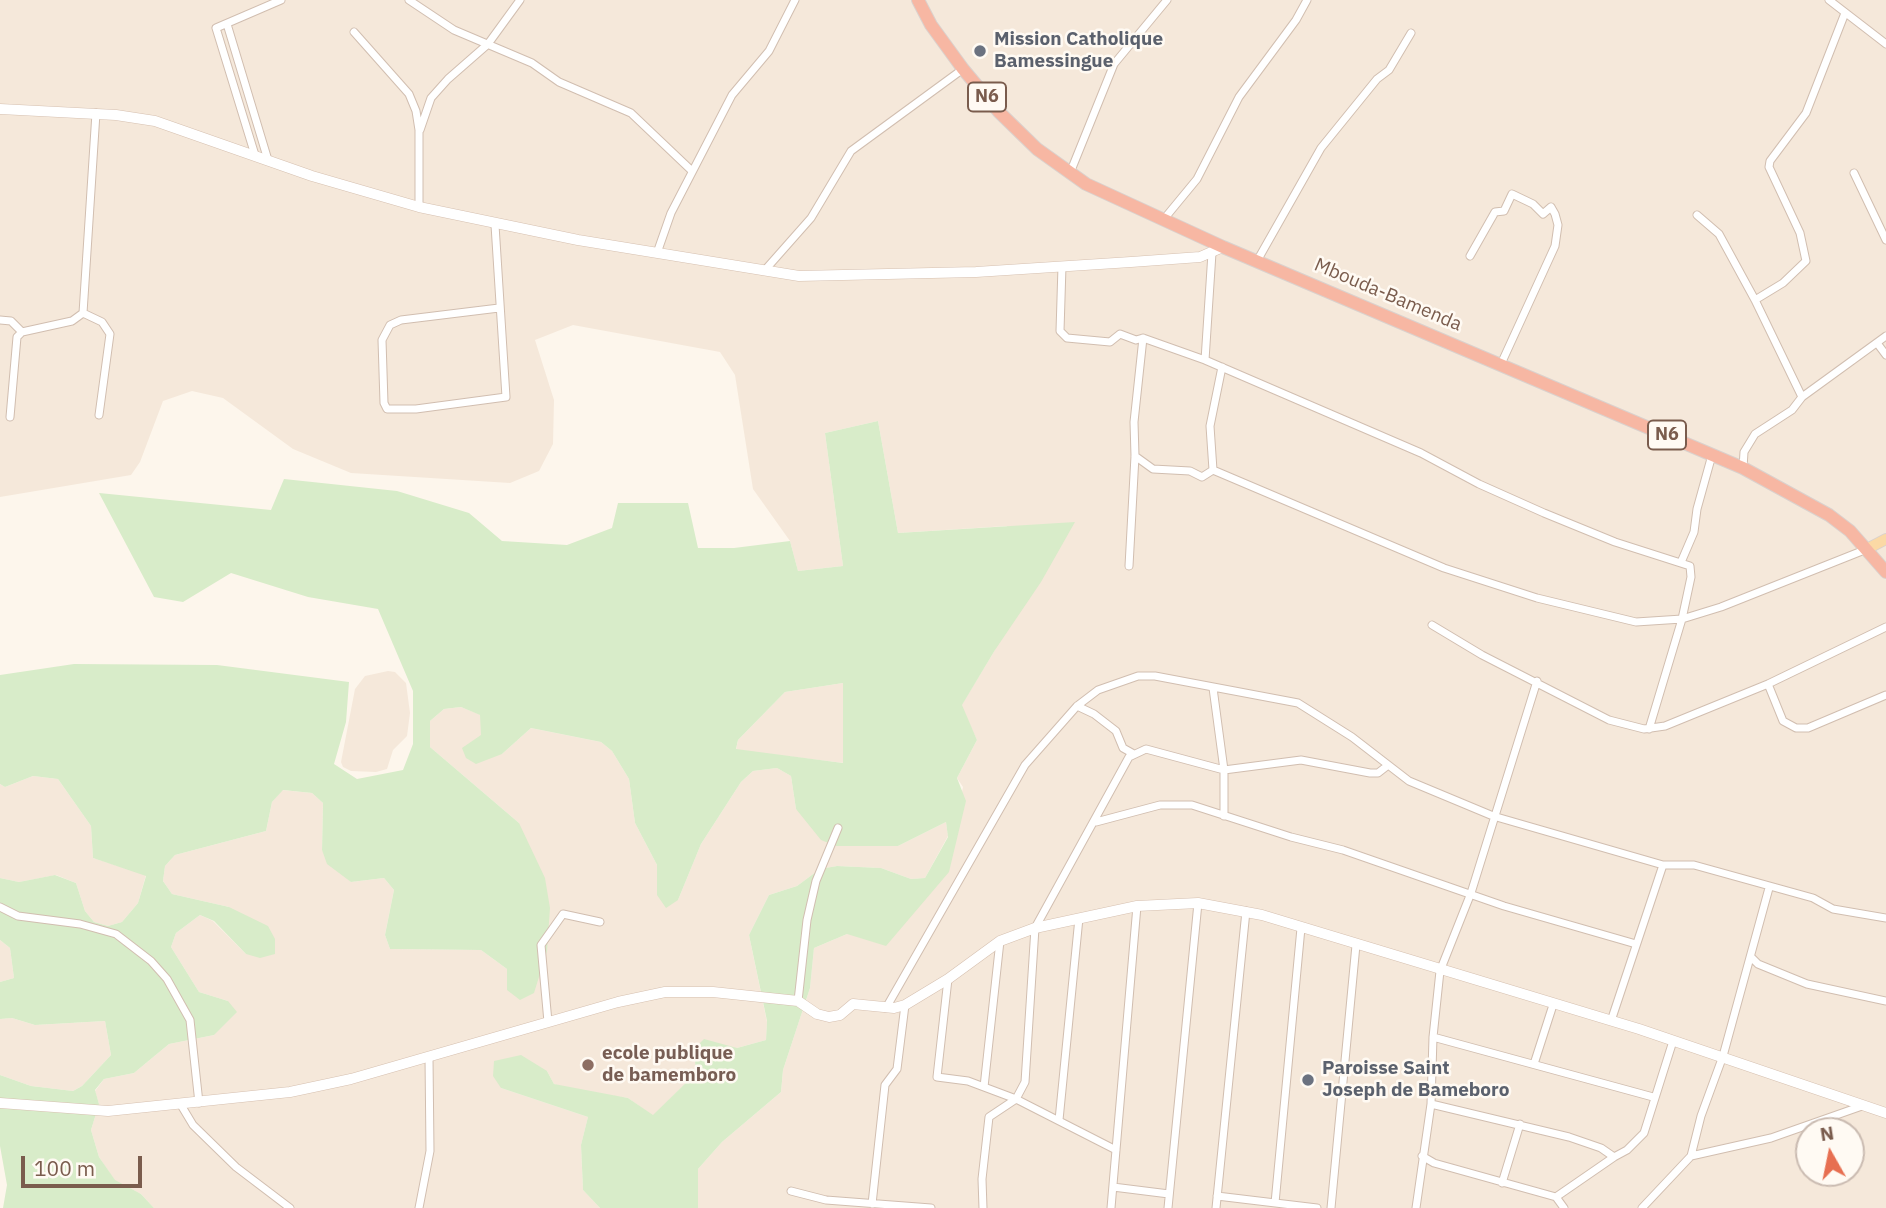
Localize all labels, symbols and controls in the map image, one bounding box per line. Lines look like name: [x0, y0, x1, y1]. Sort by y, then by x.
place label: Mission Catholique Bamessingue: [994, 29, 1163, 73]
marker: Mission Catholique Bamessingue: [972, 43, 988, 59]
road number: N6: [968, 82, 1006, 112]
street label: Mbouda-Bamenda: [1311, 254, 1465, 336]
road number: N6: [1648, 421, 1686, 450]
place label: ecole publique de bamemboro: [602, 1043, 736, 1087]
marker: ecole publique de bamemboro: [580, 1057, 596, 1073]
place label: Paroisse Saint Joseph de Bameboro: [1322, 1058, 1509, 1102]
marker: Paroisse Saint Joseph de Bameboro: [1300, 1072, 1316, 1088]
north arrow: [1795, 1117, 1865, 1187]
text: N: [1818, 1120, 1836, 1146]
scale bar: [24, 1142, 145, 1186]
text: 100 m: [34, 1154, 95, 1182]

